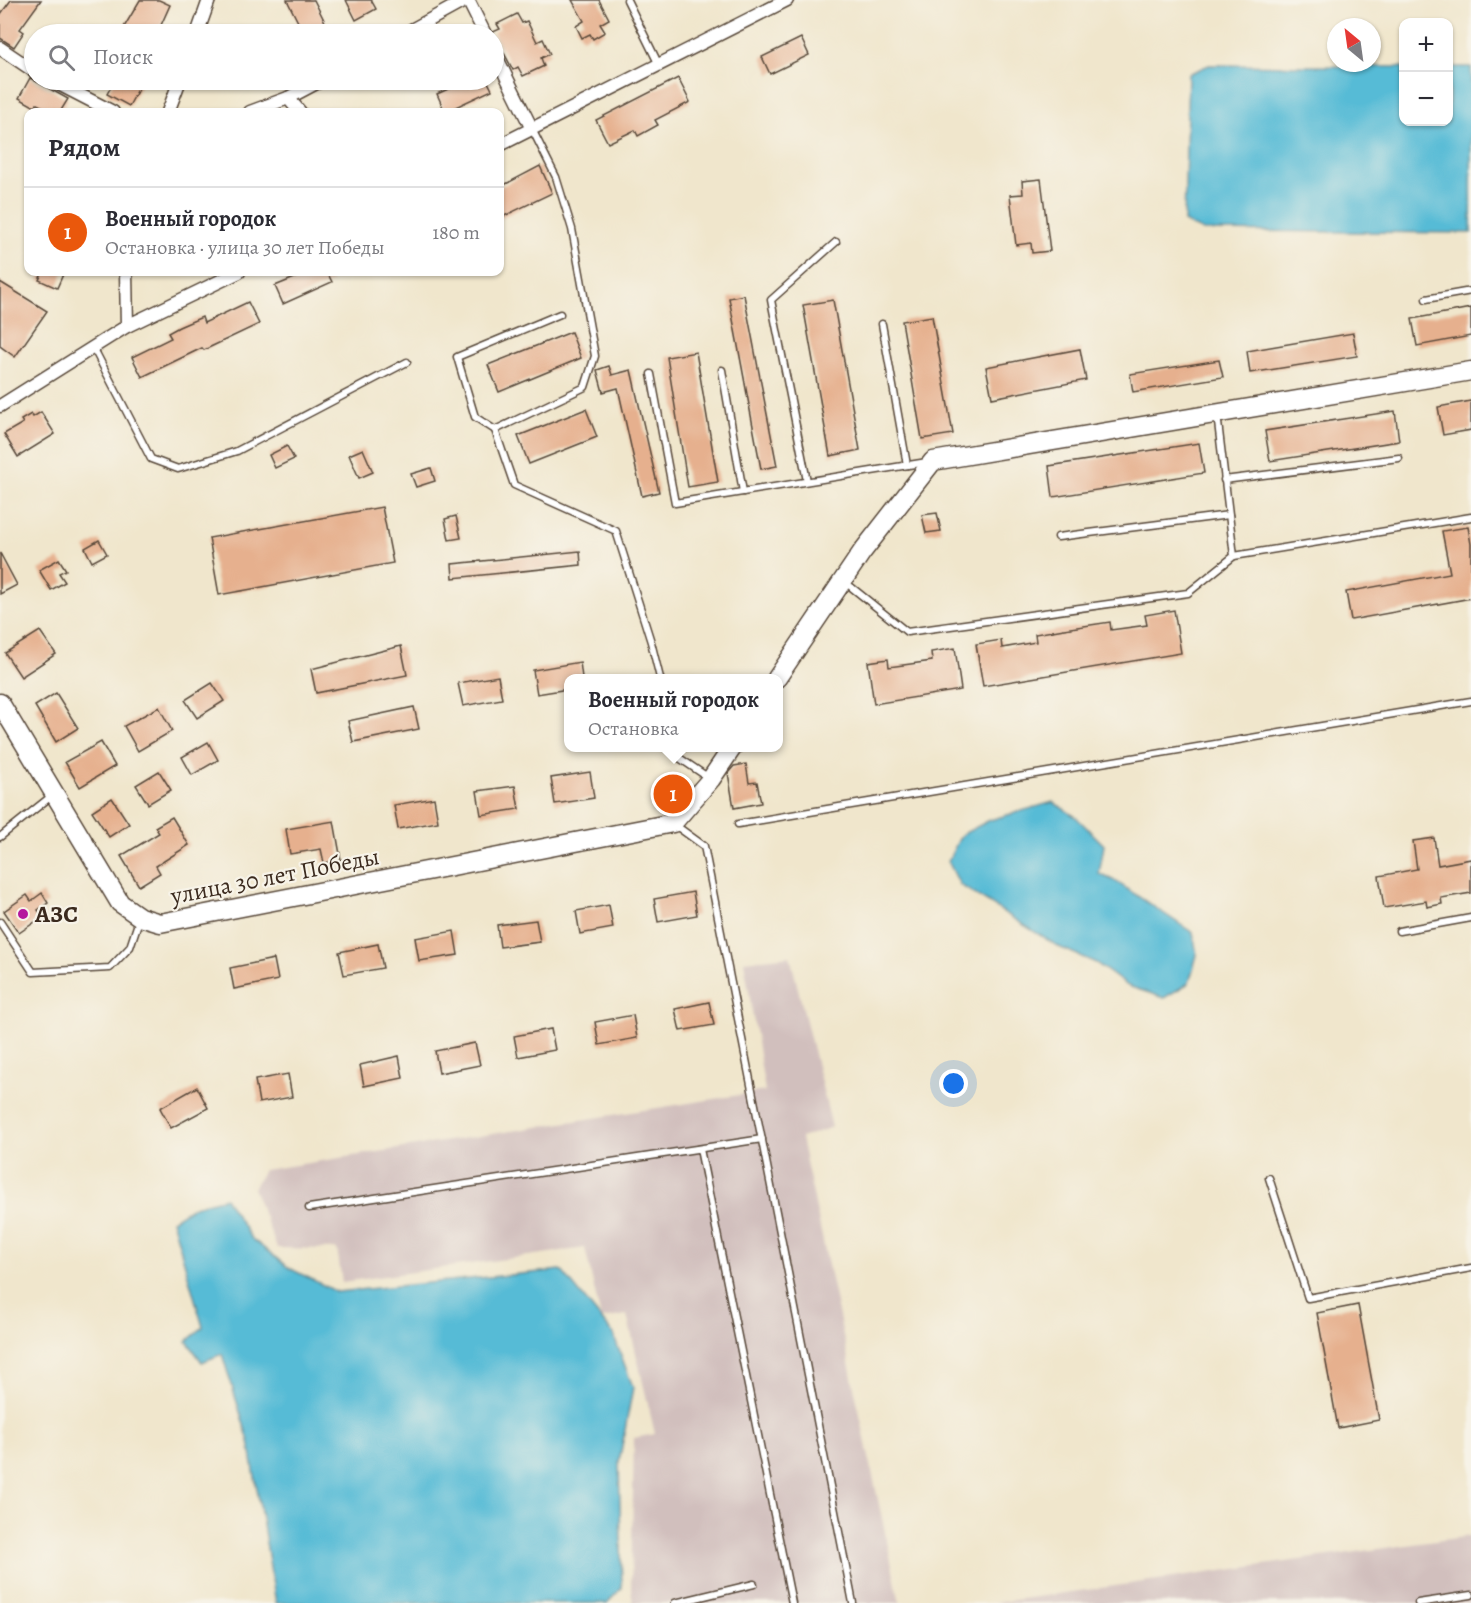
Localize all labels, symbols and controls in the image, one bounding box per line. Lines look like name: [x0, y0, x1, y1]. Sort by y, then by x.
north arrow: [1327, 18, 1381, 72]
map controls: [1399, 18, 1453, 126]
button: +: [1399, 18, 1453, 72]
search box: [24, 24, 504, 90]
icon: search: [45, 41, 78, 74]
text: Поиск: [93, 42, 153, 72]
button: −: [1399, 72, 1453, 126]
text: Рядом: [48, 130, 120, 165]
text: Военный городок: [105, 204, 276, 234]
text: 1: [64, 219, 71, 246]
text: 180 m: [432, 219, 480, 246]
text: Остановка · улица 30 лет Победы: [105, 234, 385, 261]
popup: [564, 674, 783, 752]
text: Военный городок: [588, 685, 759, 715]
text: Остановка: [588, 715, 679, 742]
pin: 1: [654, 772, 692, 816]
street label: улица 30 лет Победы: [167, 840, 382, 912]
place label: АЗС: [34, 898, 78, 930]
marker: АЗС: [16, 907, 30, 921]
your location: [939, 1069, 968, 1098]

